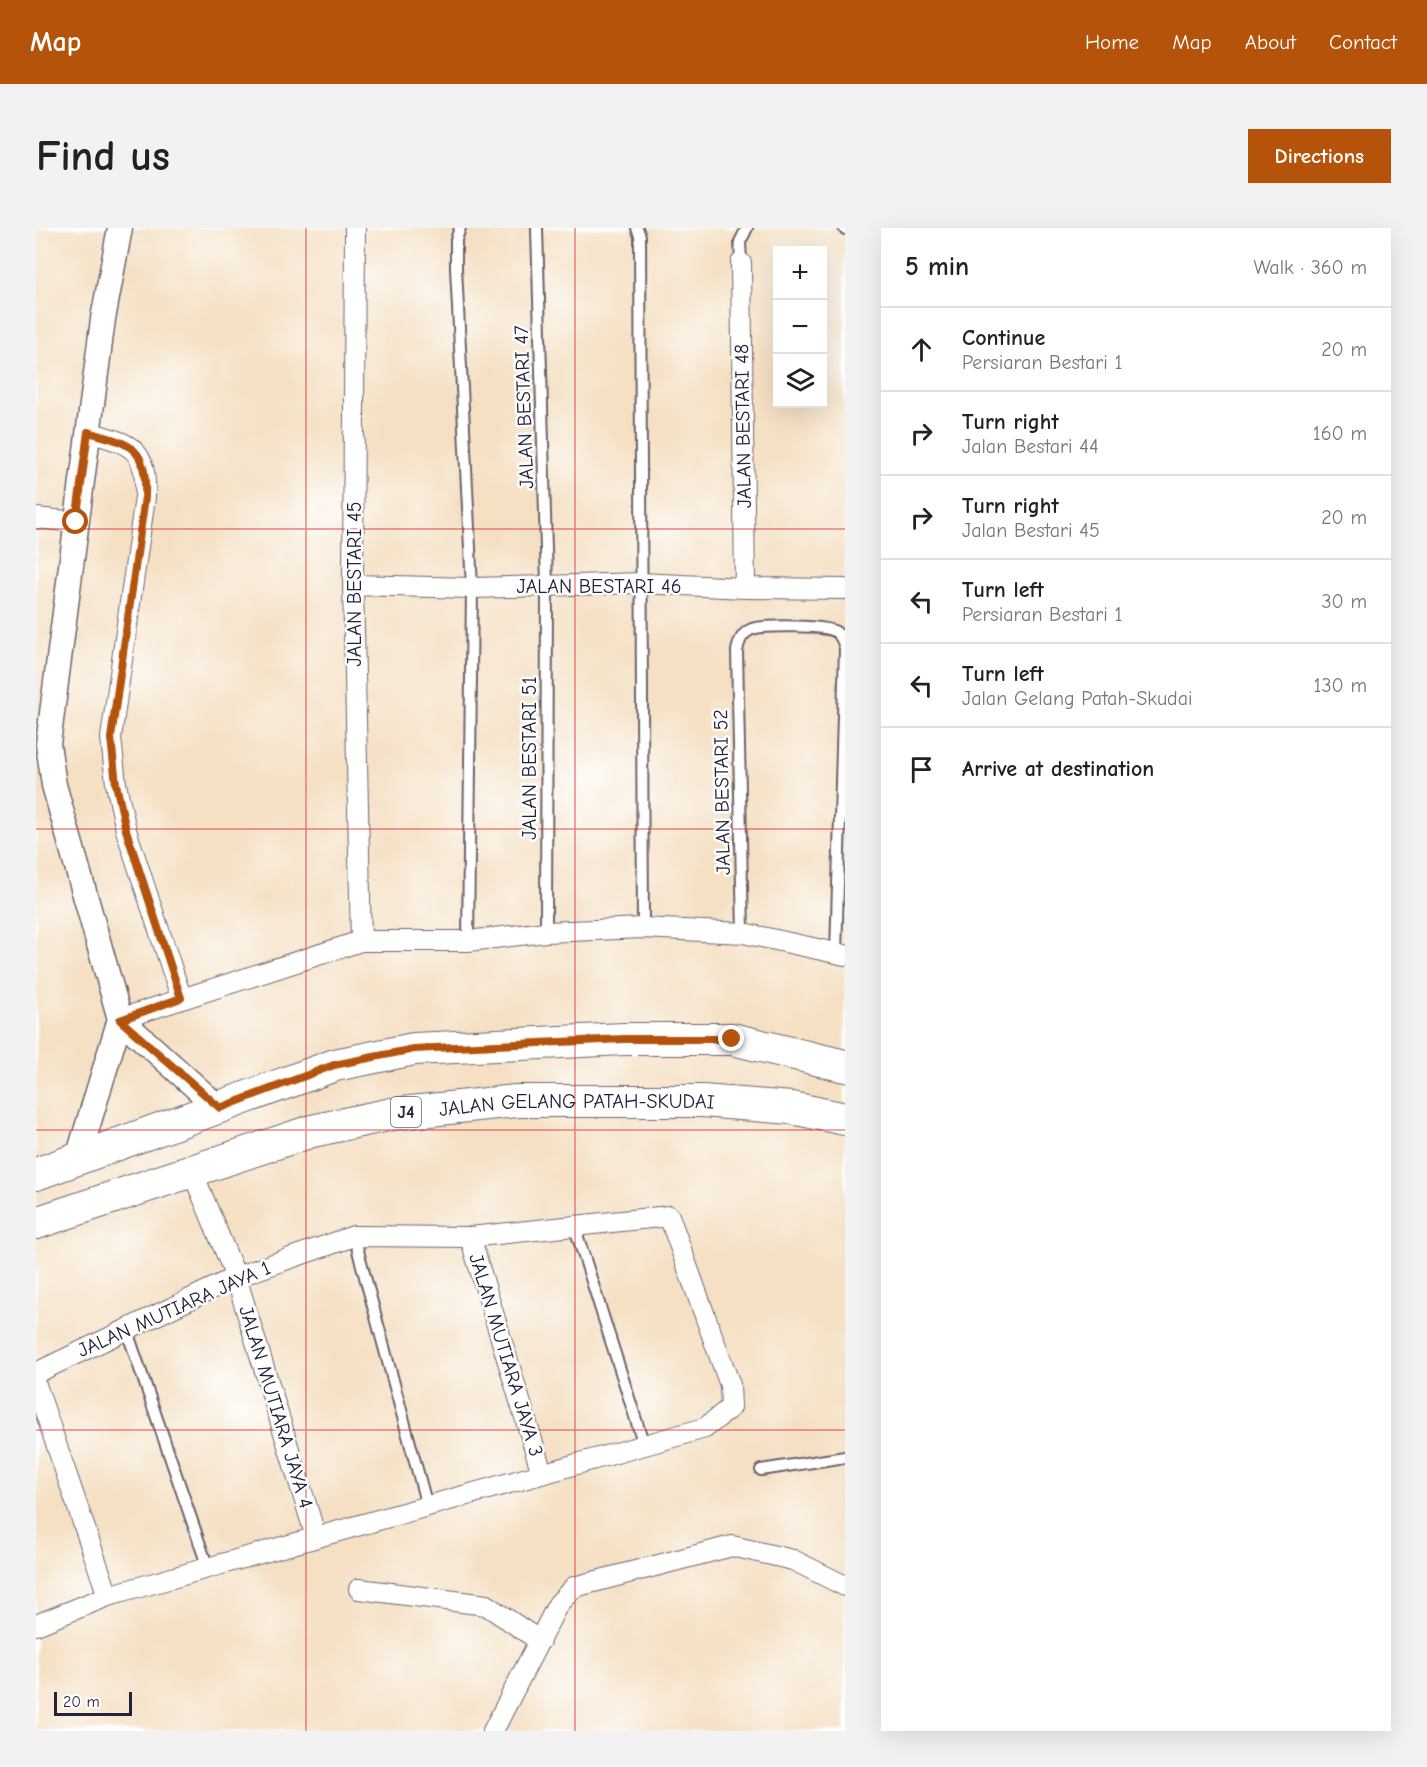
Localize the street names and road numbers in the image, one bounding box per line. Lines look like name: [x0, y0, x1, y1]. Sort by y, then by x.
street label: JALAN BESTARI 47: [510, 324, 538, 489]
street label: JALAN BESTARI 48: [730, 344, 756, 508]
street label: JALAN BESTARI 45: [343, 502, 366, 667]
street label: JALAN BESTARI 46: [517, 575, 682, 598]
street label: JALAN BESTARI 51: [518, 676, 541, 840]
street label: JALAN BESTARI 52: [709, 709, 735, 875]
street label: JALAN GELANG PATAH-SKUDAI: [438, 1090, 716, 1121]
road number: J4: [391, 1097, 421, 1127]
street label: JALAN MUTIARA JAYA 3: [464, 1251, 548, 1459]
street label: JALAN MUTIARA JAYA 1: [74, 1256, 274, 1362]
street label: JALAN MUTIARA JAYA 4: [234, 1303, 318, 1511]

